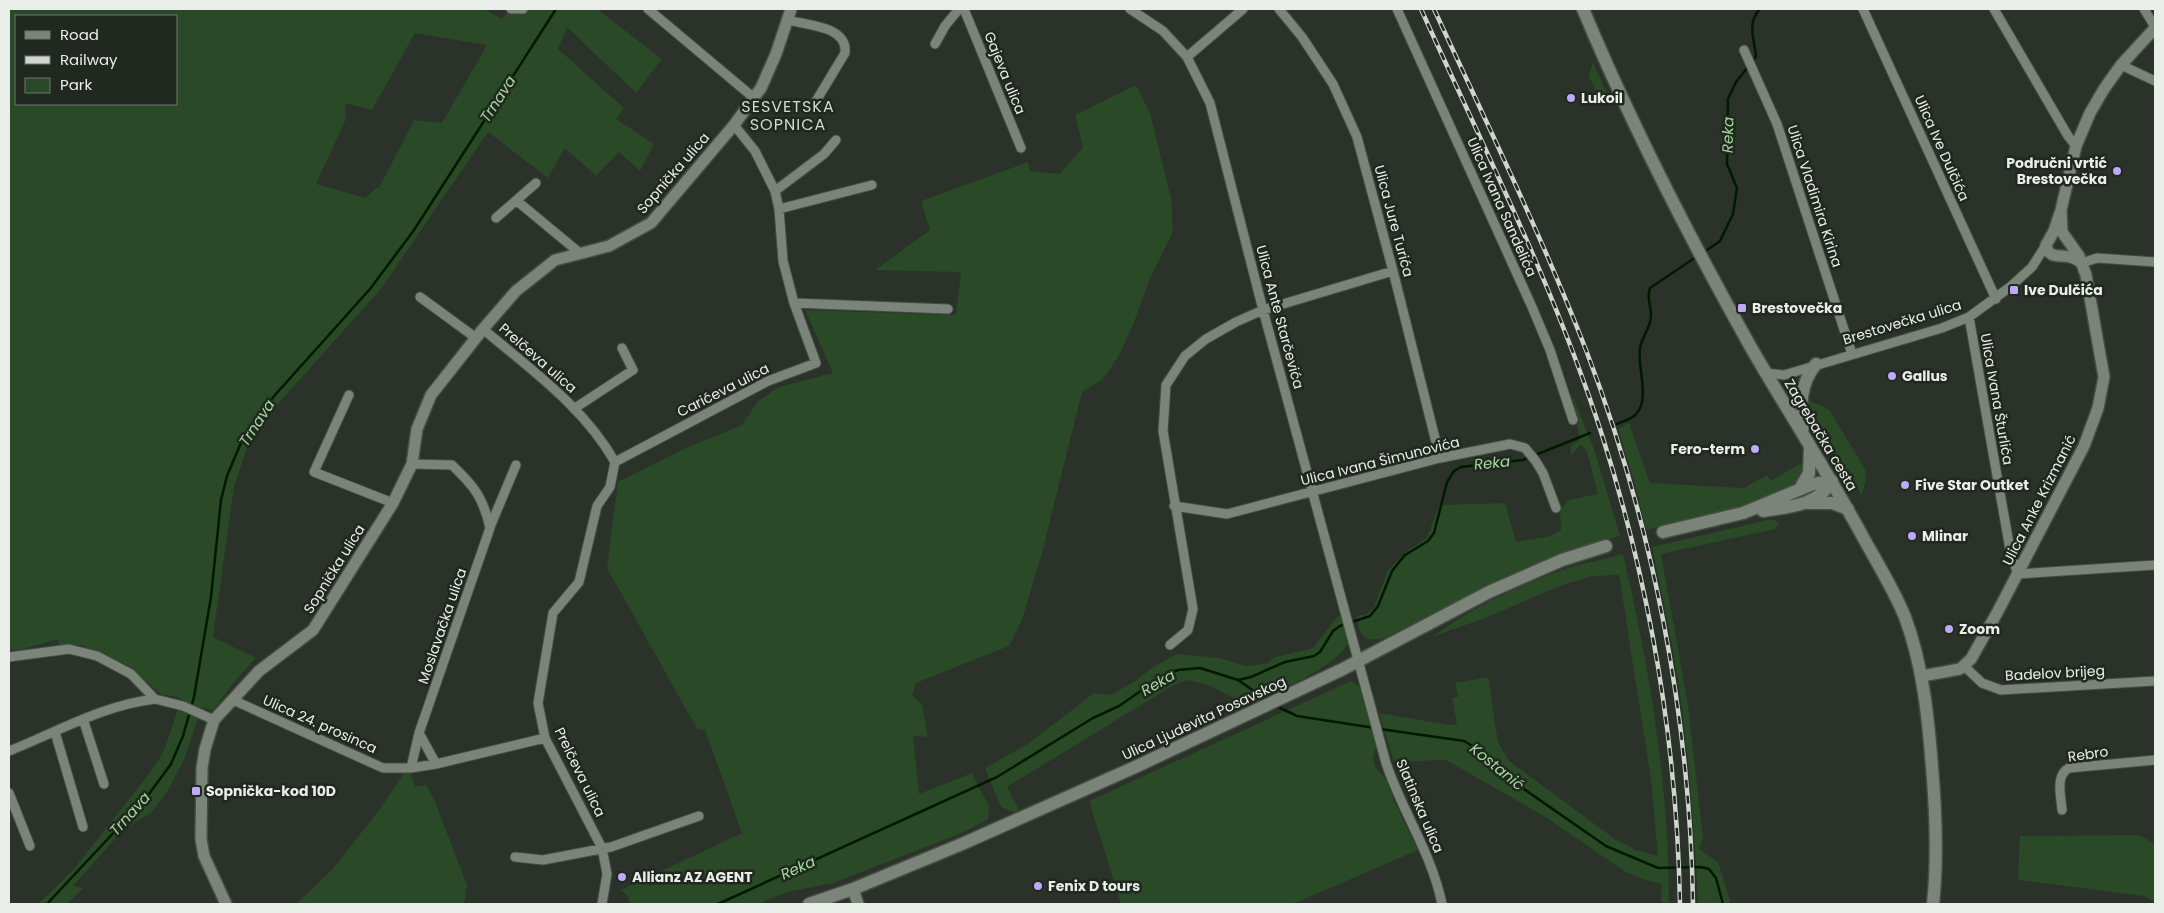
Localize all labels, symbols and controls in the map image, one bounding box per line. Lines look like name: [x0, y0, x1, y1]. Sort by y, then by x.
legend: [15, 15, 178, 105]
text: Road: [60, 24, 99, 45]
street label: Gajeva ulica: [979, 29, 1031, 117]
text: Railway: [60, 49, 118, 70]
water label: Trnava: [475, 71, 521, 126]
text: Park: [60, 74, 92, 95]
place label: Lukoil: [1581, 88, 1623, 108]
marker: Lukoil: [1565, 92, 1577, 104]
street label: Ulica Ive Dulčića: [1910, 92, 1974, 204]
district label: SESVETSKA SOPNICA: [741, 95, 835, 136]
water label: Reka: [1717, 117, 1738, 153]
street label: Ulica Vladimira Kirina: [1783, 122, 1847, 270]
street label: Sopnička ulica: [632, 128, 714, 218]
street label: Ulica Ivana Sandelića: [1462, 134, 1542, 280]
place label: Područni vrtić Brestovečka: [2006, 153, 2108, 189]
street label: Ulica Jure Turića: [1369, 163, 1419, 279]
marker: Područni vrtić Brestovečka: [2111, 165, 2123, 177]
street label: Ulica Ante Starčevića: [1251, 243, 1309, 391]
place label: Ive Dulčića: [2024, 280, 2103, 300]
marker: Ive Dulčića: [2008, 284, 2020, 296]
street label: Brestovečka ulica: [1840, 294, 1964, 350]
place label: Brestovečka: [1752, 298, 1842, 318]
marker: Brestovečka: [1736, 302, 1748, 314]
street label: Prelčeva ulica: [495, 318, 581, 398]
street label: Ulica Ivana Šturlića: [1976, 332, 2018, 466]
street label: Carićeva ulica: [673, 358, 773, 422]
place label: Gallus: [1902, 366, 1948, 386]
marker: Gallus: [1886, 370, 1898, 382]
street label: Zagrebačka cesta: [1780, 375, 1862, 495]
water label: Trnava: [234, 395, 280, 450]
street label: Ulica Anke Krizmanić: [1997, 431, 2081, 569]
street label: Ulica Ivana Šimunovića: [1298, 432, 1462, 490]
place label: Fero-term: [1671, 439, 1745, 459]
marker: Fero-term: [1749, 443, 1761, 455]
water label: Reka: [1473, 450, 1511, 475]
place label: Five Star Outket: [1915, 475, 2029, 495]
marker: Five Star Outket: [1899, 479, 1911, 491]
street label: Sopnička ulica: [299, 521, 369, 617]
place label: Mlinar: [1922, 526, 1968, 546]
marker: Mlinar: [1906, 530, 1918, 542]
street label: Moslavačka ulica: [413, 565, 471, 687]
place label: Zoom: [1959, 619, 2000, 639]
marker: Zoom: [1943, 623, 1955, 635]
street label: Badelov brijeg: [2005, 660, 2105, 686]
water label: Reka: [1137, 664, 1179, 701]
street label: Ulica Ljudevita Posavskog: [1119, 671, 1289, 765]
street label: Ulica 24. prosinca: [260, 690, 380, 758]
street label: Prelčeva ulica: [550, 724, 610, 820]
water label: Kostanić: [1466, 738, 1529, 795]
street label: Rebro: [2066, 741, 2110, 767]
street label: Slatinska ulica: [1391, 756, 1449, 856]
place label: Sopnička-kod 10D: [206, 781, 336, 801]
marker: Sopnička-kod 10D: [190, 785, 202, 797]
water label: Trnava: [104, 787, 155, 840]
water label: Reka: [777, 851, 819, 885]
place label: Allianz AZ AGENT: [632, 867, 753, 887]
marker: Allianz AZ AGENT: [616, 871, 628, 883]
place label: Fenix D tours: [1048, 876, 1140, 896]
marker: Fenix D tours: [1032, 880, 1044, 892]

